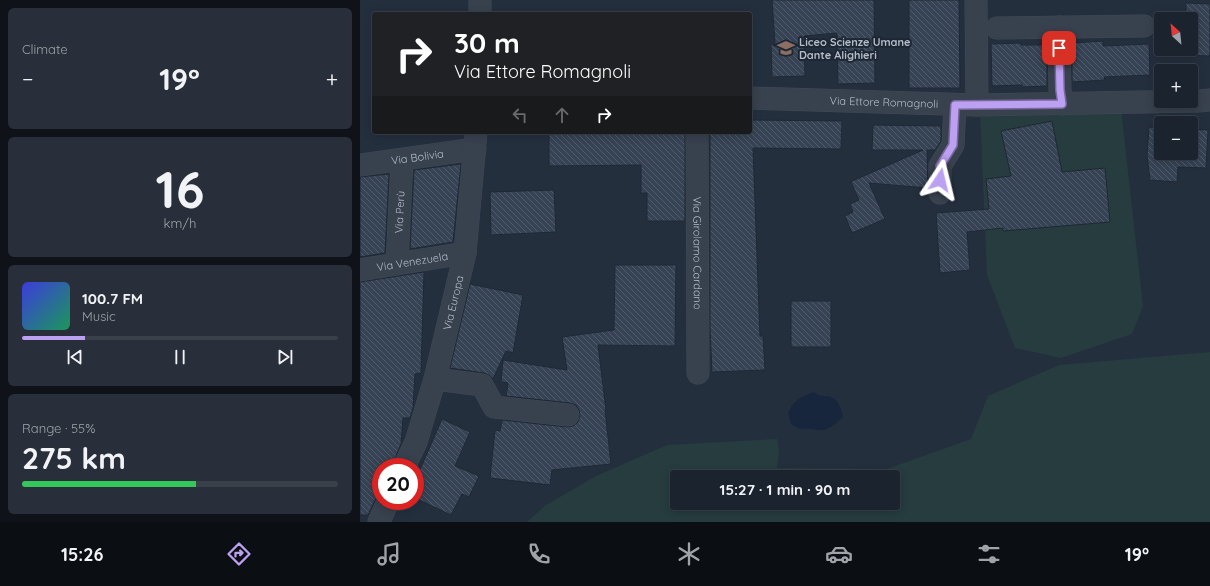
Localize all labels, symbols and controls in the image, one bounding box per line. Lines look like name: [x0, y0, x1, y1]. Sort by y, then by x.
north arrow: [1154, 12, 1198, 56]
map controls: [1154, 12, 1198, 160]
text: 30 m: [454, 25, 520, 60]
icon: right: [388, 28, 440, 80]
pin: [1042, 31, 1076, 65]
place label: Liceo Scienze Umane Dante Alighieri: [799, 35, 911, 62]
icon: arrive: [1048, 37, 1070, 59]
school or university icon: Liceo Scienze Umane Dante Alighieri: [776, 38, 796, 58]
text: Climate: [22, 41, 68, 57]
text: 19°: [159, 60, 200, 98]
text: Via Ettore Romagnoli: [454, 60, 631, 83]
button: +: [1154, 64, 1198, 108]
text: −: [22, 65, 33, 93]
text: +: [326, 65, 338, 93]
street label: Via Ettore Romagnoli: [830, 93, 938, 111]
icon: left: [509, 104, 531, 126]
icon: ahead: [551, 104, 573, 126]
icon: right: [593, 104, 615, 126]
button: −: [1154, 116, 1198, 160]
street label: Via Bolivia: [390, 146, 445, 168]
text: 16: [156, 156, 204, 221]
position arrow: [919, 159, 961, 201]
street label: Via Perù: [391, 190, 408, 234]
street label: Via Girolamo Cardano: [690, 196, 705, 310]
text: km/h: [164, 215, 196, 231]
street label: Via Venezuela: [376, 249, 449, 274]
street label: Via Europa: [440, 274, 466, 331]
text: 100.7 FM: [82, 289, 143, 308]
text: Music: [82, 308, 116, 324]
icon: previous: [64, 346, 86, 368]
icon: pause: [169, 346, 191, 368]
icon: next: [274, 346, 296, 368]
text: Range · 55%: [22, 420, 95, 436]
text: 275 km: [22, 439, 126, 477]
speed limit sign: 20: [372, 458, 424, 510]
text: 15:27 · 1 min · 90 m: [720, 480, 850, 499]
icon: directions: [225, 540, 253, 568]
icon: music: [375, 540, 403, 568]
icon: phone: [525, 540, 553, 568]
icon: climate: [675, 540, 703, 568]
icon: car: [825, 540, 853, 568]
icon: filters: [975, 540, 1003, 568]
text: 15:26: [61, 543, 103, 566]
text: 19°: [1125, 543, 1149, 566]

